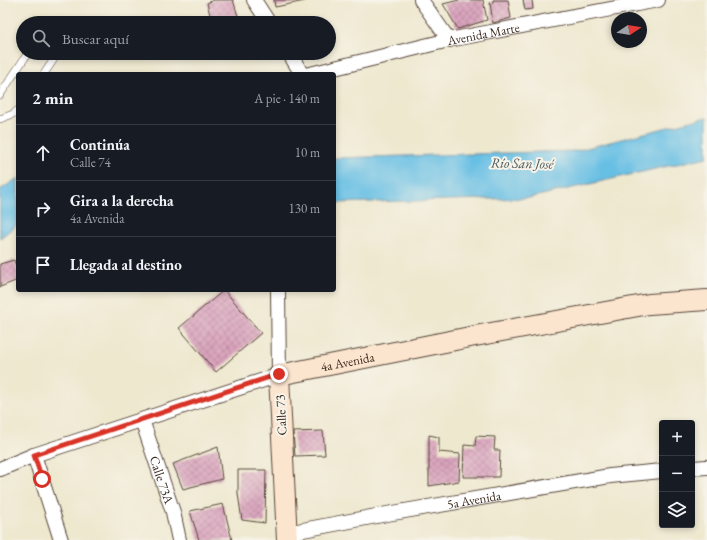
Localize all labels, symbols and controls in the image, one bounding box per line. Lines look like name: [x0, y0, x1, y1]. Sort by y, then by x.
north arrow: [611, 12, 647, 48]
search box: [16, 16, 336, 60]
street label: Avenida Marte: [445, 18, 521, 49]
icon: search: [30, 27, 52, 49]
text: Buscar aquí: [62, 29, 129, 48]
text: 2 min: [32, 87, 73, 109]
text: A pie · 140 m: [254, 90, 320, 107]
text: Continúa: [70, 135, 130, 154]
icon: ahead: [32, 142, 54, 164]
text: 10 m: [295, 144, 320, 161]
water label: Río San José: [490, 153, 555, 173]
text: Calle 74: [70, 154, 111, 171]
text: Gira a la derecha: [70, 191, 174, 210]
icon: right: [32, 198, 54, 220]
text: 130 m: [289, 200, 320, 217]
text: 4a Avenida: [70, 210, 124, 227]
icon: arrive: [32, 254, 54, 276]
text: Llegada al destino: [70, 255, 182, 274]
street label: 4a Avenida: [319, 348, 377, 375]
route end: [270, 365, 288, 383]
street label: Calle 73: [271, 394, 291, 436]
map controls: [659, 420, 695, 528]
button: +: [659, 420, 695, 456]
street label: Calle 73A: [146, 453, 178, 507]
button: −: [659, 456, 695, 492]
route start: [33, 470, 51, 488]
street label: 5a Avenida: [446, 486, 503, 512]
button: layers: [659, 492, 695, 528]

